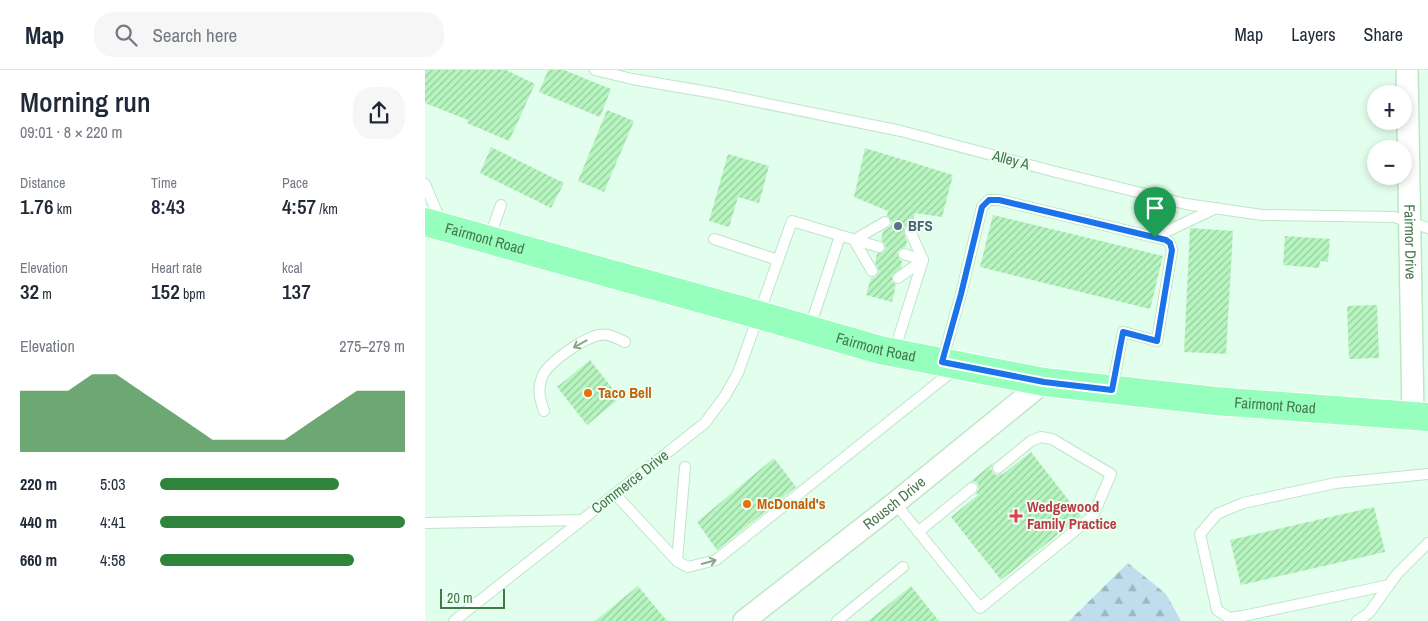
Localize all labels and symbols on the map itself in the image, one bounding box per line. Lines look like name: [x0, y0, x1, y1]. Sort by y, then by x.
street label: Alley A: [989, 144, 1033, 175]
pin: [1134, 187, 1176, 238]
street label: Fairmor Drive: [1399, 204, 1422, 280]
place label: BFS: [908, 215, 933, 236]
street label: Fairmont Road: [443, 217, 527, 259]
marker: BFS: [892, 220, 904, 232]
street label: Fairmont Road: [834, 327, 918, 367]
one-way arrow: [572, 339, 587, 349]
place label: Taco Bell: [598, 382, 652, 403]
marker: Taco Bell: [582, 387, 594, 399]
street label: Fairmont Road: [1234, 391, 1316, 419]
street label: Commerce Drive: [587, 445, 673, 518]
street label: Rousch Drive: [858, 471, 930, 534]
place label: McDonald's: [757, 493, 826, 514]
place label: Wedgewood Family Practice: [1027, 496, 1117, 534]
marker: McDonald's: [741, 498, 753, 510]
marker: Wedgewood Family Practice: [1009, 509, 1023, 523]
one-way arrow: [700, 556, 716, 566]
scale bar: [440, 586, 505, 609]

